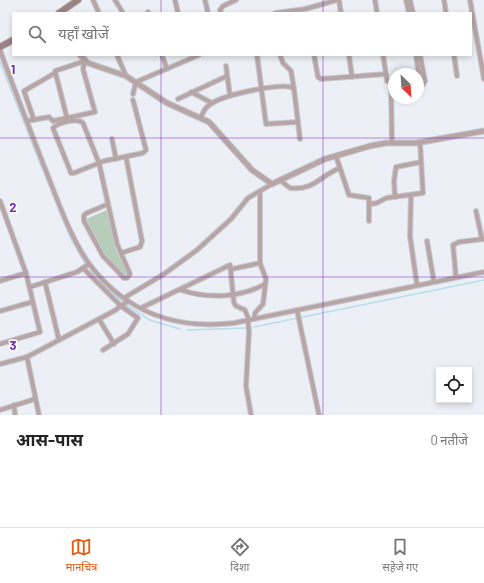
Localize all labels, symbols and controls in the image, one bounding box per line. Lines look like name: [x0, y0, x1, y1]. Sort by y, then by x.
search box: [12, 12, 472, 56]
icon: search: [26, 23, 48, 45]
text: यहाँ खोजें: [58, 24, 109, 42]
text: 1: [11, 61, 15, 77]
north arrow: [388, 68, 424, 104]
text: 2: [9, 199, 17, 215]
text: 3: [9, 337, 17, 353]
map controls: [436, 367, 472, 403]
button: locate: [436, 367, 472, 403]
text: आस-पास: [16, 429, 83, 449]
text: 0 नतीजे: [430, 432, 468, 448]
tab: मानचित्र: [66, 536, 97, 575]
tab: दिशा: [229, 536, 251, 575]
tab: सहेजे गए: [382, 536, 418, 575]

